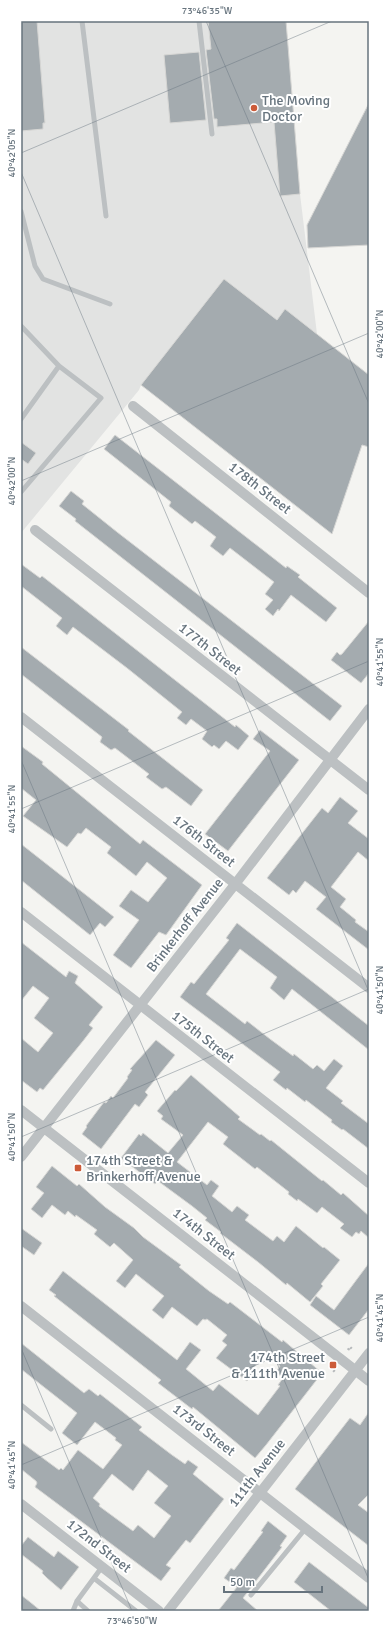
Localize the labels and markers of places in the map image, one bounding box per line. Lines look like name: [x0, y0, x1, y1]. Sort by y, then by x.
place label: The Moving Doctor: [262, 92, 330, 125]
marker: The Moving Doctor: [249, 103, 259, 113]
place label: 174th Street & Brinkerhoff Avenue: [86, 1152, 201, 1185]
marker: 174th Street & Brinkerhoff Avenue: [73, 1163, 83, 1173]
place label: 174th Street & 111th Avenue: [231, 1349, 325, 1382]
marker: 174th Street & 111th Avenue: [328, 1360, 338, 1370]

